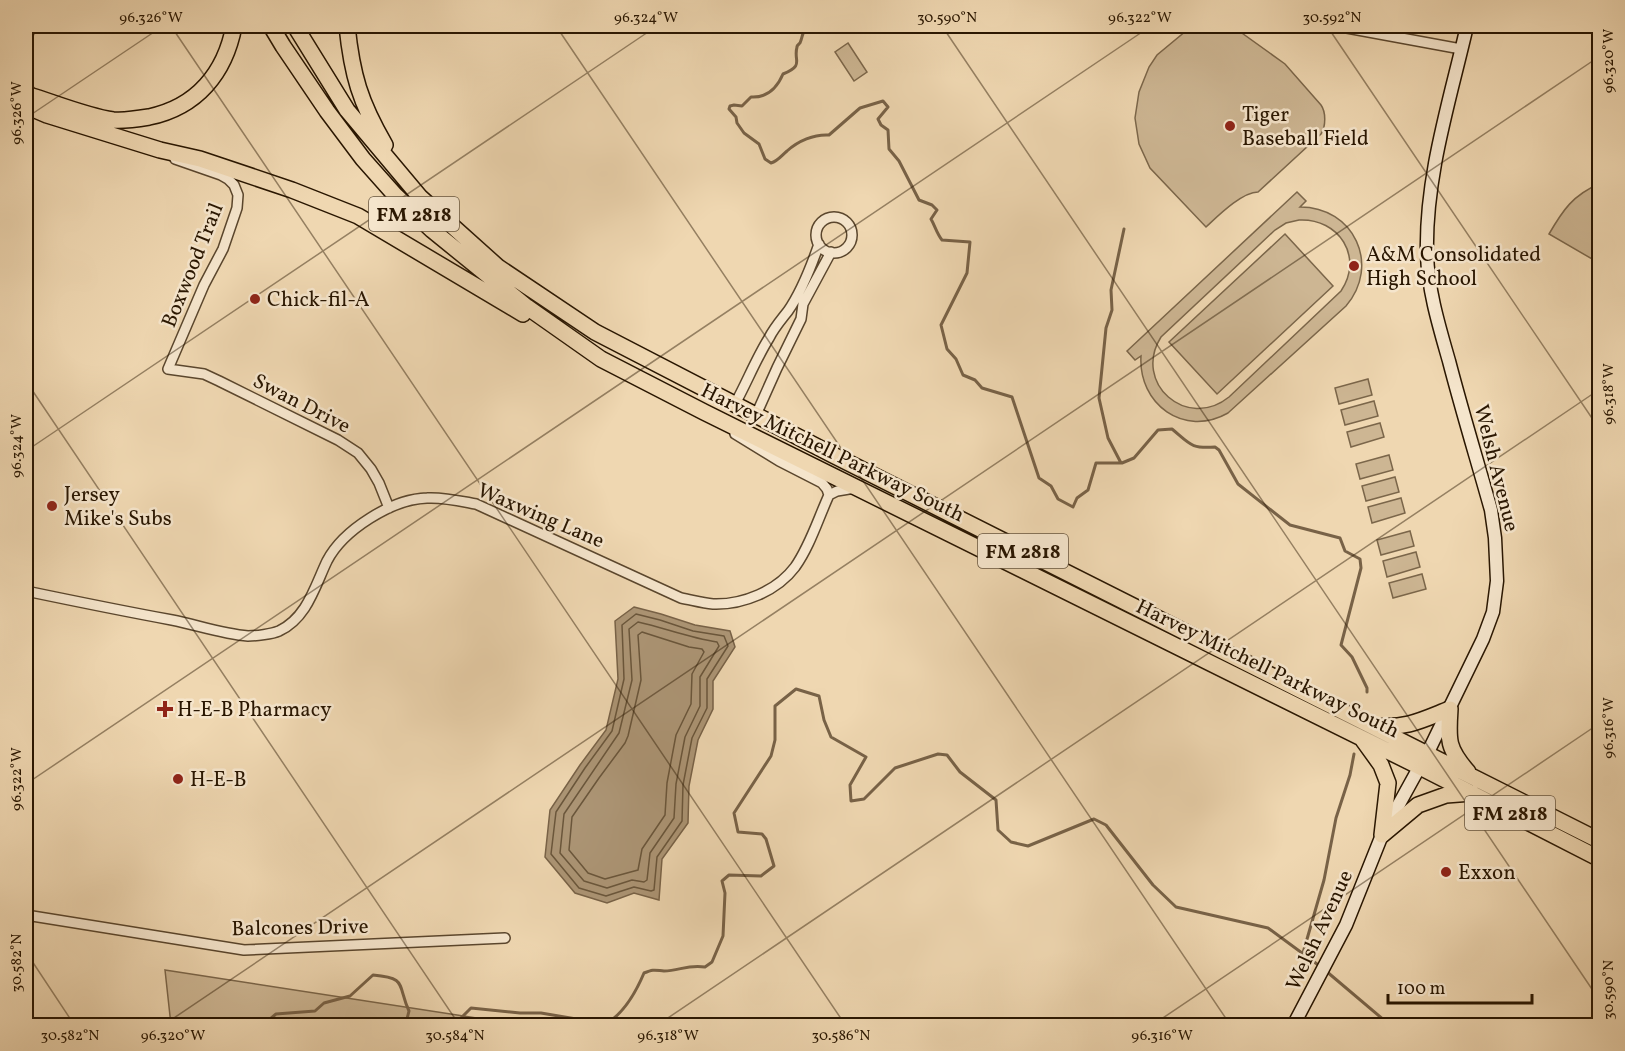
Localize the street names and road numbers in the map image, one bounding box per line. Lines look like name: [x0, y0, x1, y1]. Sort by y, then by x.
road number: FM 2818: [369, 197, 459, 231]
street label: Boxwood Trail: [155, 199, 232, 332]
street label: Swan Drive: [247, 367, 355, 441]
street label: Harvey Mitchell Parkway South: [696, 377, 969, 530]
street label: Welsh Avenue: [1466, 402, 1525, 535]
street label: Waxwing Lane: [472, 477, 608, 556]
road number: FM 2818: [978, 534, 1068, 568]
street label: Harvey Mitchell Parkway South: [1131, 593, 1404, 746]
road number: FM 2818: [1465, 796, 1555, 830]
street label: Welsh Avenue: [1280, 866, 1361, 996]
street label: Balcones Drive: [231, 913, 369, 944]

